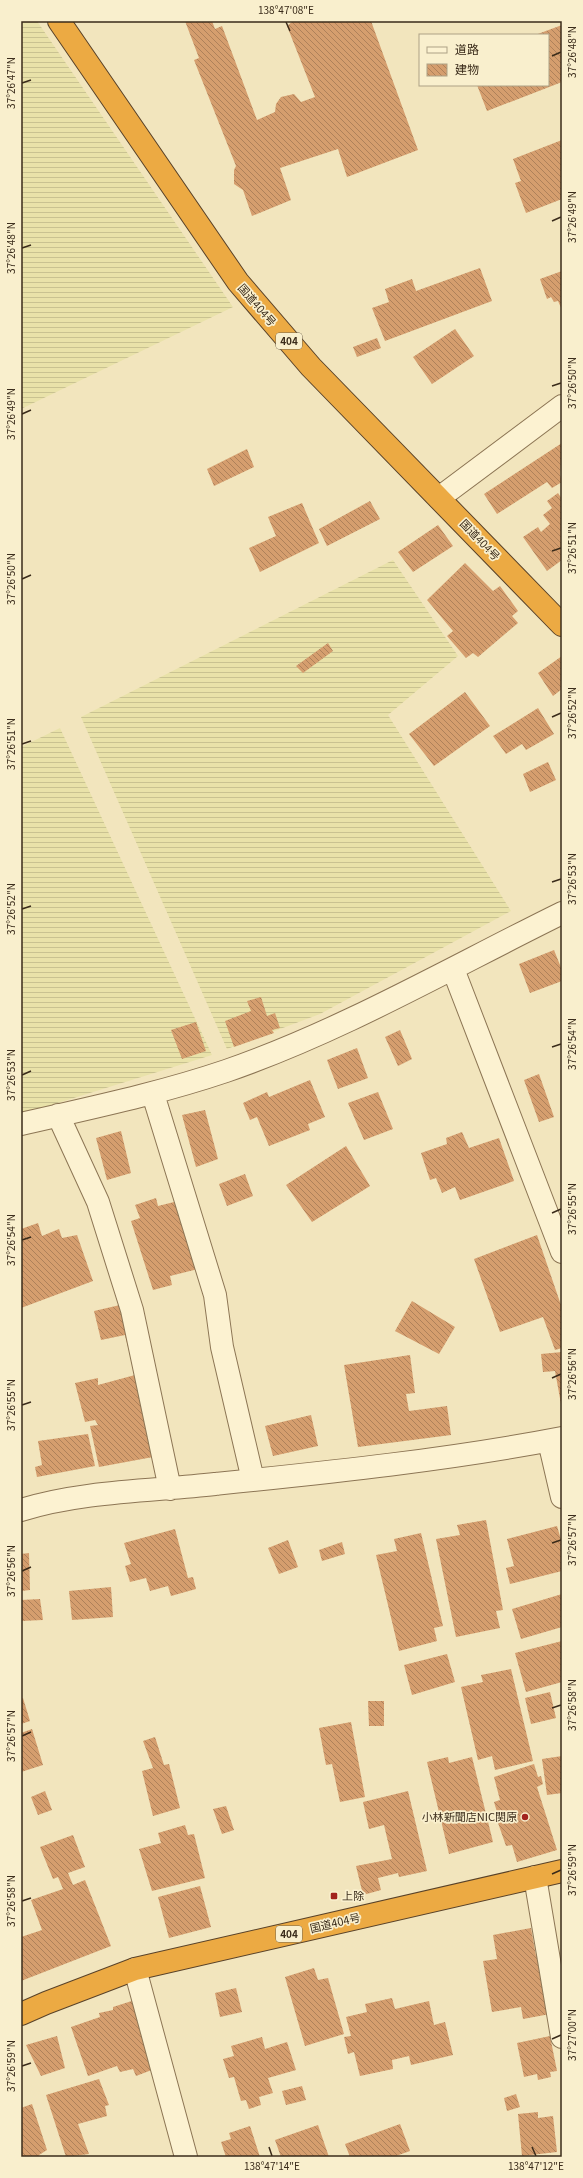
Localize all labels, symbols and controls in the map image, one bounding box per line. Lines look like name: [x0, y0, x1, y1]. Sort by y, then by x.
text: 138°47'08"E: [258, 2, 314, 17]
text: 37°26'48"N: [564, 26, 579, 78]
legend: [419, 34, 549, 86]
text: 道路: [455, 40, 479, 57]
text: 37°26'47"N: [3, 57, 18, 109]
text: 建物: [455, 60, 479, 77]
text: 37°26'49"N: [564, 191, 579, 243]
text: 37°26'48"N: [3, 222, 18, 274]
street label: 国道404号: [235, 280, 281, 329]
road number: 404: [276, 333, 302, 349]
text: 37°26'50"N: [564, 357, 579, 409]
text: 37°26'49"N: [3, 388, 18, 440]
street label: 国道404号: [457, 515, 504, 563]
text: 37°26'51"N: [564, 522, 579, 574]
text: 37°26'50"N: [3, 553, 18, 605]
text: 37°26'52"N: [564, 687, 579, 739]
text: 37°26'51"N: [3, 718, 18, 770]
text: 37°26'53"N: [564, 853, 579, 905]
text: 37°26'52"N: [3, 883, 18, 935]
text: 37°26'54"N: [564, 1018, 579, 1070]
text: 37°26'53"N: [3, 1049, 18, 1101]
text: 37°26'55"N: [564, 1183, 579, 1235]
text: 37°26'54"N: [3, 1214, 18, 1266]
text: 37°26'56"N: [564, 1348, 579, 1400]
text: 37°26'55"N: [3, 1379, 18, 1431]
text: 37°26'57"N: [564, 1514, 579, 1566]
text: 37°26'56"N: [3, 1545, 18, 1597]
text: 37°26'58"N: [564, 1679, 579, 1731]
text: 37°26'57"N: [3, 1710, 18, 1762]
place label: 小林新聞店NIC関原: [422, 1808, 517, 1824]
marker: 小林新聞店NIC関原: [520, 1812, 530, 1822]
text: 37°26'59"N: [564, 1844, 579, 1896]
text: 37°26'58"N: [3, 1875, 18, 1927]
place label: 上除: [342, 1887, 364, 1903]
marker: 上除: [329, 1891, 339, 1901]
street label: 国道404号: [308, 1908, 362, 1936]
road number: 404: [276, 1926, 302, 1942]
text: 37°27'00"N: [564, 2009, 579, 2061]
text: 37°26'59"N: [3, 2040, 18, 2092]
text: 138°47'14"E: [244, 2158, 300, 2173]
text: 138°47'12"E: [508, 2158, 564, 2173]

